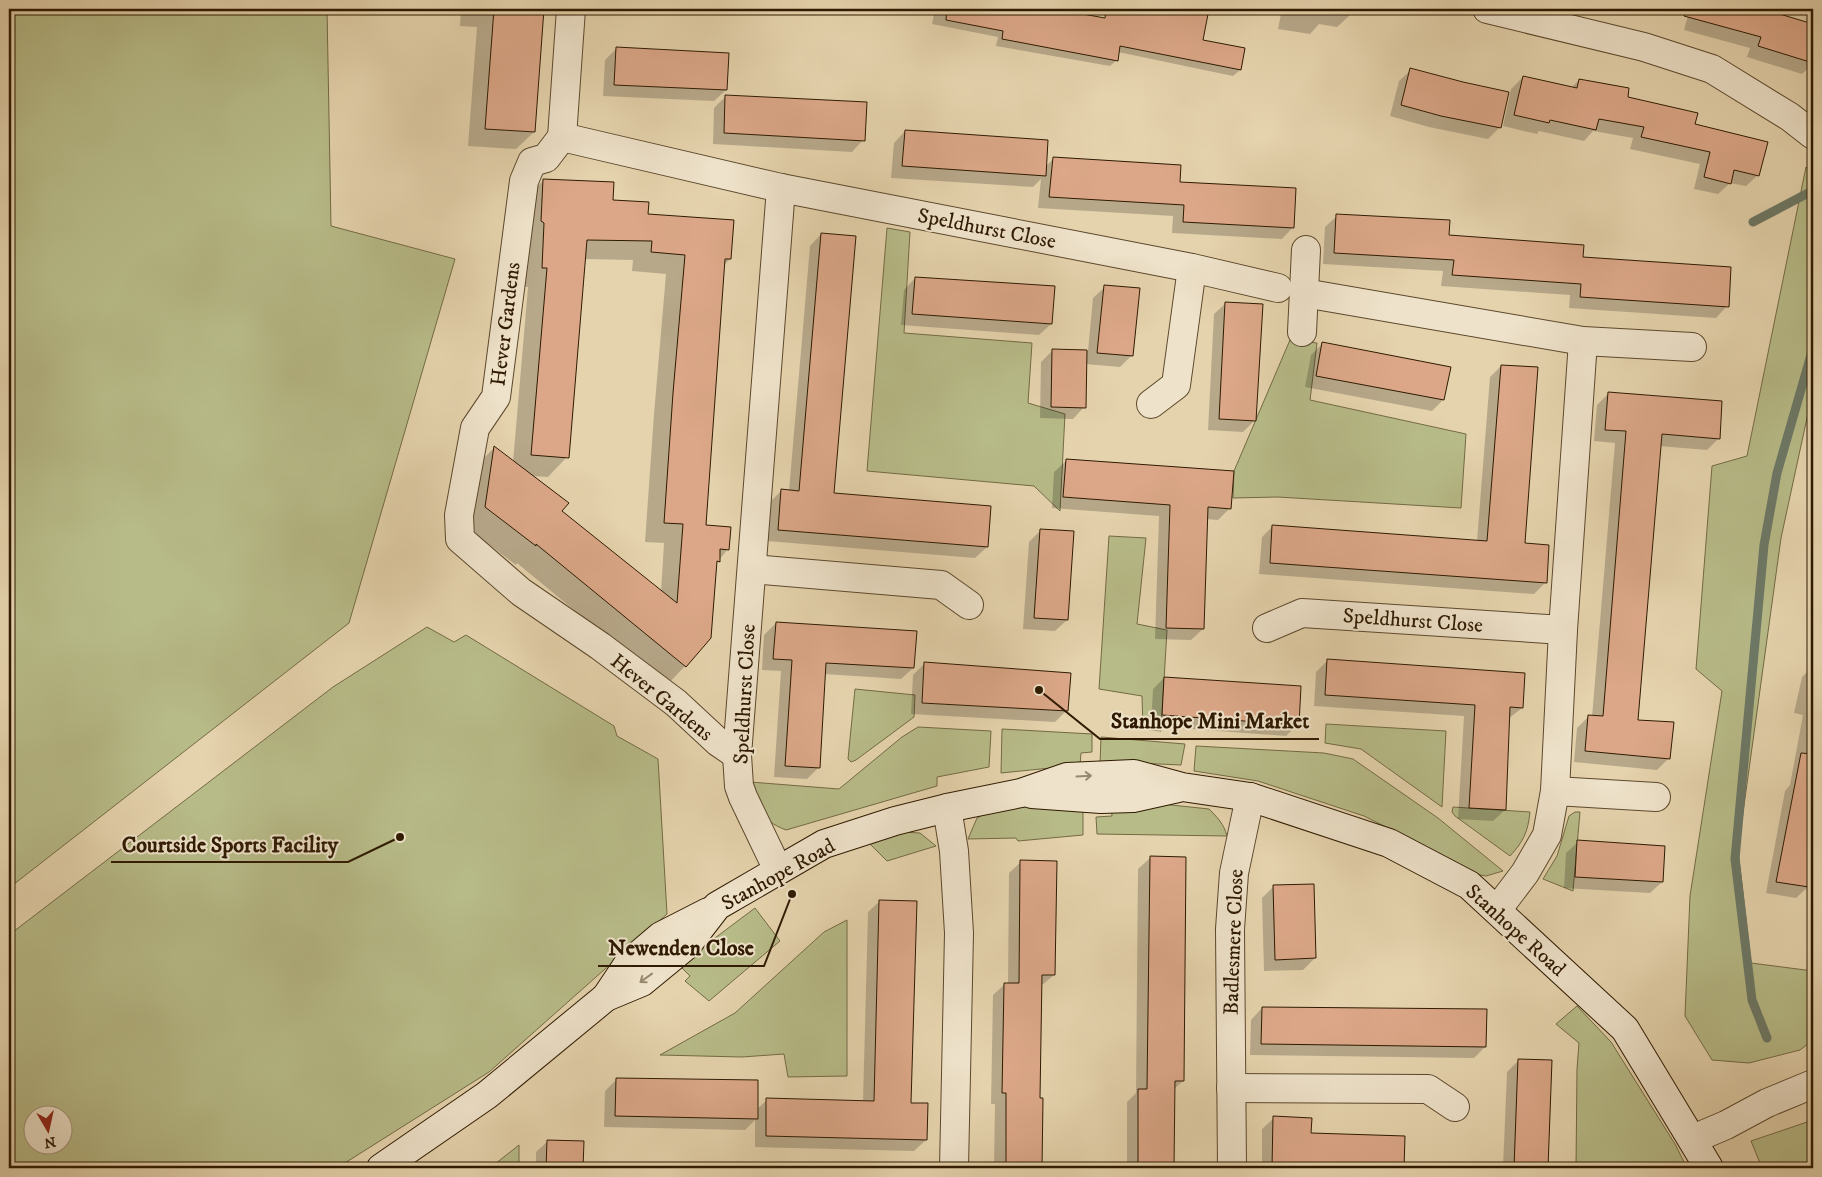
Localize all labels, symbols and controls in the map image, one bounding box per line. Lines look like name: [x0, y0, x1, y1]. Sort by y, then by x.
street label: Speldhurst Close: [915, 203, 1058, 255]
street label: Hever Gardens: [485, 261, 526, 388]
street label: Speldhurst Close: [1342, 603, 1484, 639]
street label: Speldhurst Close: [728, 623, 762, 765]
street label: Hever Gardens: [605, 648, 718, 747]
callout: Stanhope Mini Market: [1100, 702, 1319, 739]
text: Stanhope Mini Market: [1111, 708, 1309, 735]
one-way arrow: [1076, 772, 1092, 781]
callout: Courtside Sports Facility: [111, 825, 348, 862]
text: Courtside Sports Facility: [122, 832, 339, 859]
street label: Stanhope Road: [717, 833, 840, 917]
street label: Badlesmere Close: [1218, 868, 1250, 1016]
street label: Stanhope Road: [1460, 879, 1571, 983]
callout: Newenden Close: [598, 929, 764, 966]
text: Newenden Close: [608, 935, 754, 962]
one-way arrow: [640, 972, 653, 983]
north arrow: [22, 1104, 72, 1154]
text: N: [42, 1132, 57, 1152]

